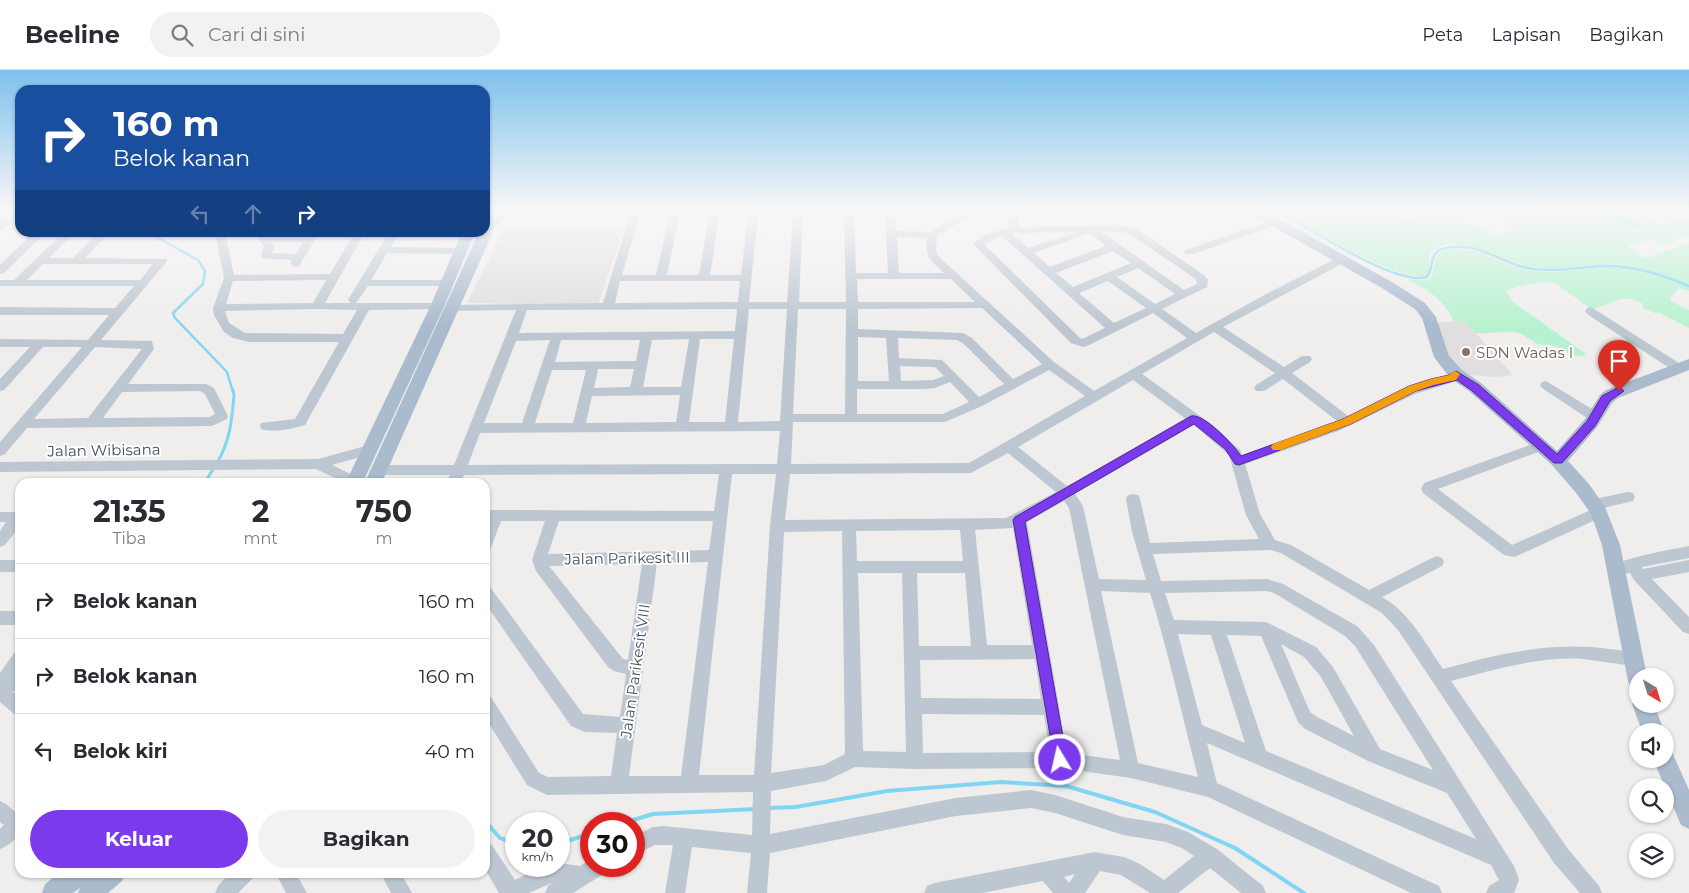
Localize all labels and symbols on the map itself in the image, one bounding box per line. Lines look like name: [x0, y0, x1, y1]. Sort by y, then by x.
pin: [1598, 340, 1640, 391]
place label: SDN Wadas I: [1476, 343, 1573, 362]
marker: SDN Wadas I: [1460, 346, 1472, 358]
street label: Jalan Wibisana: [46, 440, 161, 461]
street label: Jalan Parikesit III: [563, 547, 690, 569]
street label: Jalan Parikesit VIII: [616, 603, 654, 740]
north arrow: [1629, 668, 1674, 712]
position arrow: [1033, 733, 1085, 785]
speed limit sign: 30: [580, 812, 645, 877]

